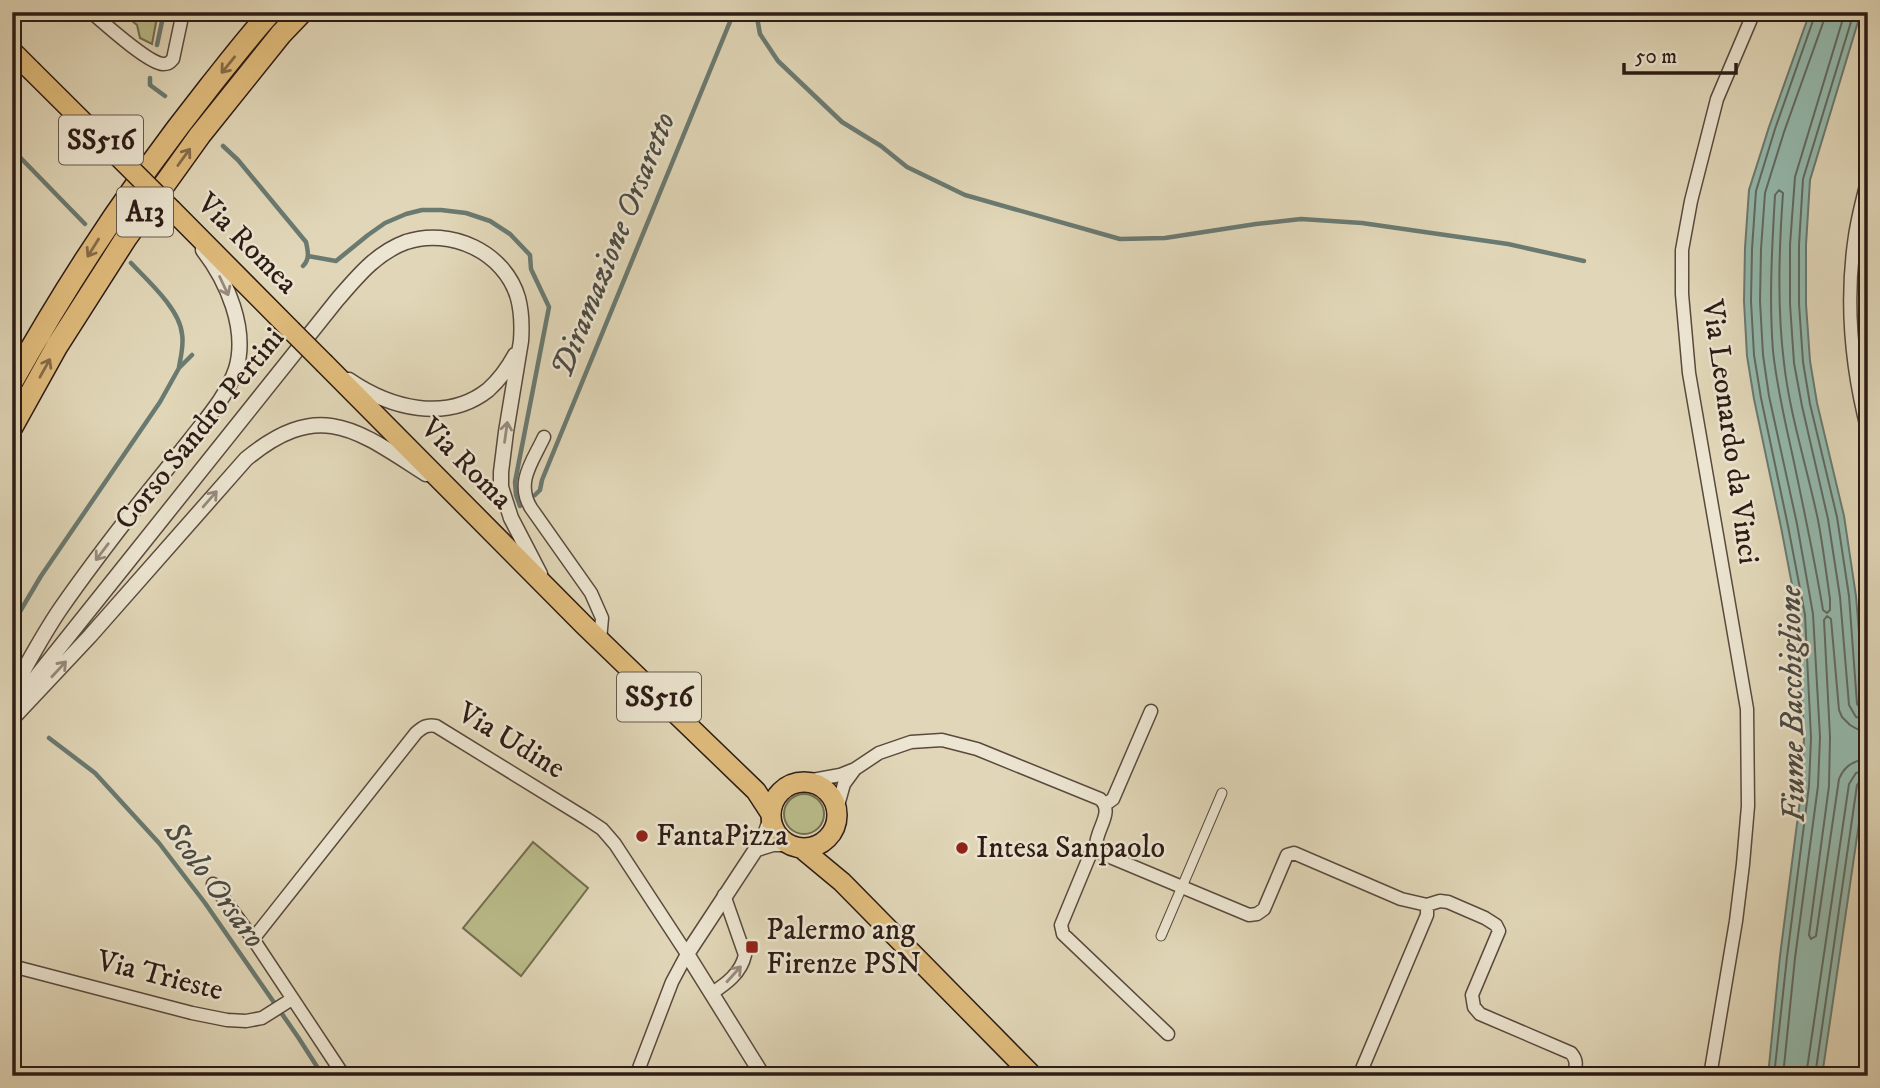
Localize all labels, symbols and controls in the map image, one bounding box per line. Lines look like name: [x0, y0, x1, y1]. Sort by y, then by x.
scale bar: [1624, 32, 1736, 76]
text: 50 m: [1635, 44, 1677, 70]
one-way arrow: [220, 55, 235, 73]
water label: Diramazione Orsaretto: [543, 107, 685, 383]
road number: SS516: [59, 116, 143, 164]
one-way arrow: [176, 148, 191, 167]
street label: Via Romea: [188, 185, 305, 302]
road number: A13: [117, 188, 173, 236]
one-way arrow: [85, 238, 100, 257]
one-way arrow: [218, 275, 231, 297]
street label: Via Leonardo da Vinci: [1693, 296, 1767, 567]
street label: Corso Sandro Pertini: [107, 321, 293, 537]
one-way arrow: [38, 358, 52, 378]
street label: Via Roma: [411, 409, 520, 518]
one-way arrow: [500, 421, 513, 444]
one-way arrow: [202, 491, 218, 509]
one-way arrow: [95, 543, 110, 561]
water label: Fiume Bacchiglione: [1771, 584, 1815, 823]
one-way arrow: [51, 660, 67, 678]
road number: SS516: [617, 672, 701, 722]
street label: Via Udine: [450, 694, 571, 787]
water label: Scolo Orsaro: [154, 813, 274, 957]
place label: FantaPizza: [656, 818, 788, 855]
marker: FantaPizza: [634, 828, 650, 844]
place label: Intesa Sanpaolo: [976, 830, 1165, 867]
marker: Intesa Sanpaolo: [954, 840, 970, 856]
place label: Palermo ang Firenze PSN: [766, 912, 921, 983]
marker: Palermo ang Firenze PSN: [744, 939, 760, 955]
street label: Via Trieste: [92, 942, 227, 1010]
one-way arrow: [726, 965, 742, 983]

